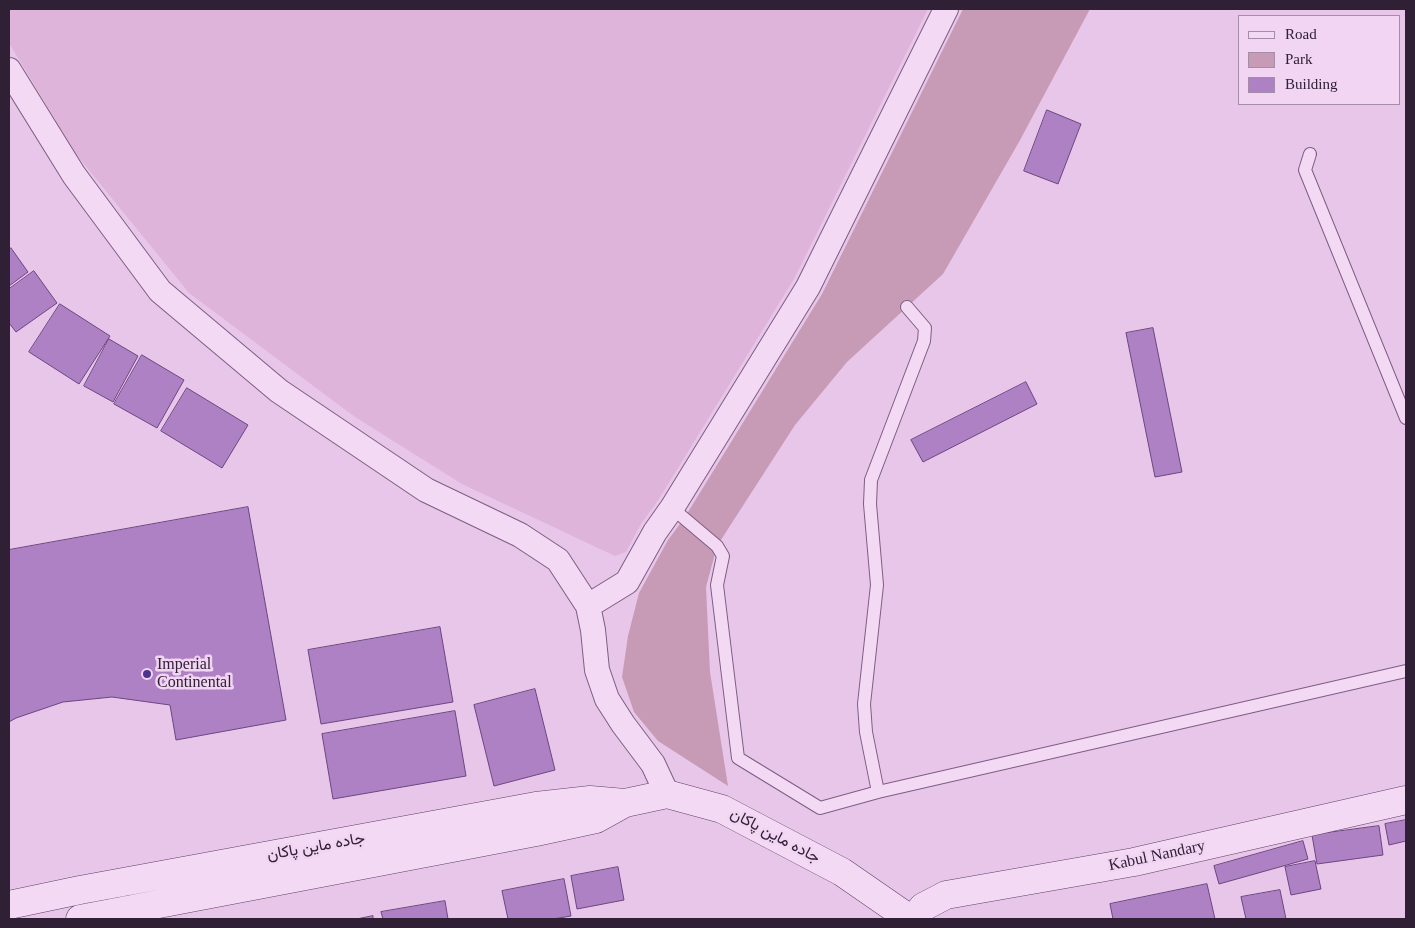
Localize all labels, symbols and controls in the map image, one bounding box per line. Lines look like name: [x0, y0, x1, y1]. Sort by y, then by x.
legend: [1238, 15, 1400, 105]
text: Road: [1285, 26, 1317, 42]
text: Park: [1285, 51, 1313, 67]
text: Building: [1285, 76, 1338, 92]
place label: Imperial Continental: [157, 655, 232, 693]
marker: Imperial Continental: [141, 668, 153, 680]
street label: جاده ماین پاکان: [727, 804, 823, 868]
street label: جاده ماین پاکان: [266, 829, 366, 865]
street label: Kabul Nandary: [1107, 836, 1207, 876]

